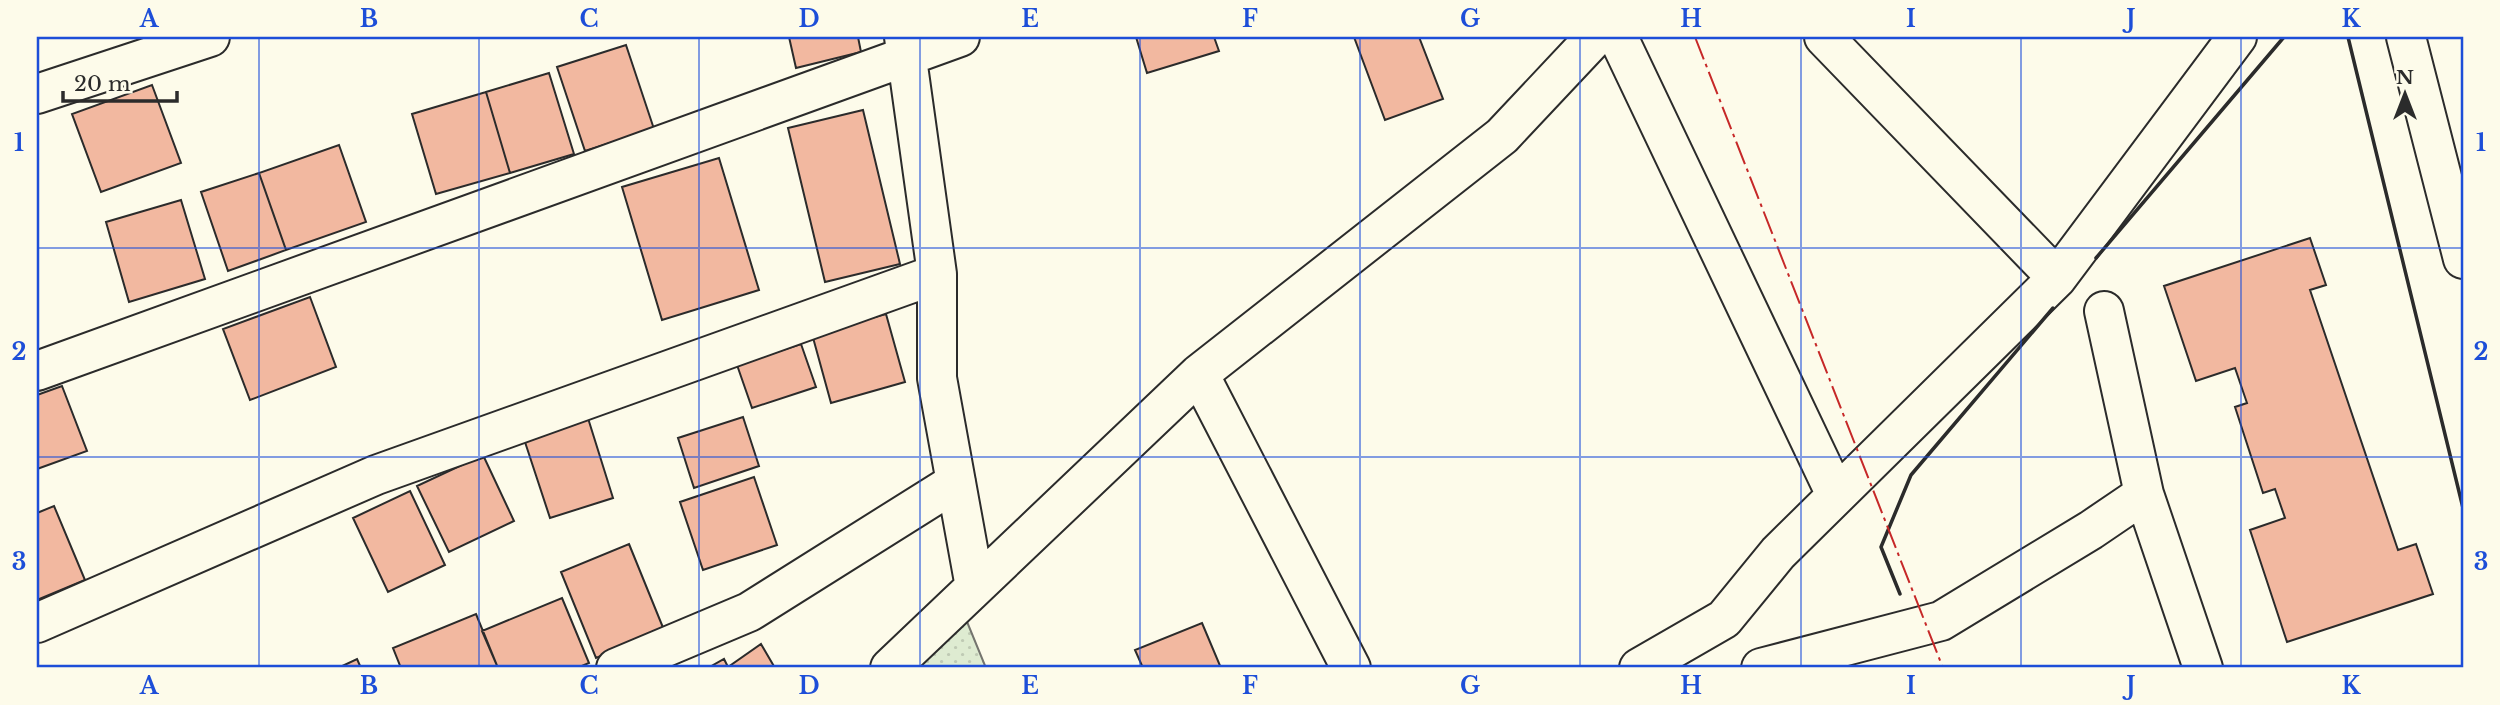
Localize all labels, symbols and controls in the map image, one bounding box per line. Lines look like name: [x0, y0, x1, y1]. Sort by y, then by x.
text: A: [139, 5, 160, 33]
text: B: [360, 5, 378, 33]
text: C: [580, 5, 598, 33]
text: D: [798, 5, 820, 33]
text: E: [1021, 5, 1039, 33]
text: F: [1242, 5, 1258, 33]
text: G: [1460, 5, 1480, 33]
text: H: [1680, 5, 1702, 33]
text: I: [1906, 5, 1916, 33]
text: J: [2122, 5, 2136, 33]
text: K: [2342, 5, 2362, 33]
scale bar: [63, 60, 177, 104]
north arrow: [2370, 60, 2440, 130]
text: N: [2396, 66, 2414, 89]
text: 20 m: [74, 71, 131, 97]
text: 1: [14, 129, 24, 157]
text: 1: [2476, 129, 2486, 157]
text: 2: [12, 338, 26, 366]
text: 2: [2474, 338, 2488, 366]
text: 3: [12, 548, 26, 576]
text: 3: [2474, 548, 2488, 576]
text: A: [139, 672, 160, 700]
text: B: [360, 672, 378, 700]
text: C: [580, 672, 598, 700]
text: D: [798, 672, 820, 700]
text: E: [1021, 672, 1039, 700]
text: F: [1242, 672, 1258, 700]
text: G: [1460, 672, 1480, 700]
text: H: [1680, 672, 1702, 700]
text: I: [1906, 672, 1916, 700]
text: J: [2122, 672, 2136, 700]
text: K: [2342, 672, 2362, 700]

